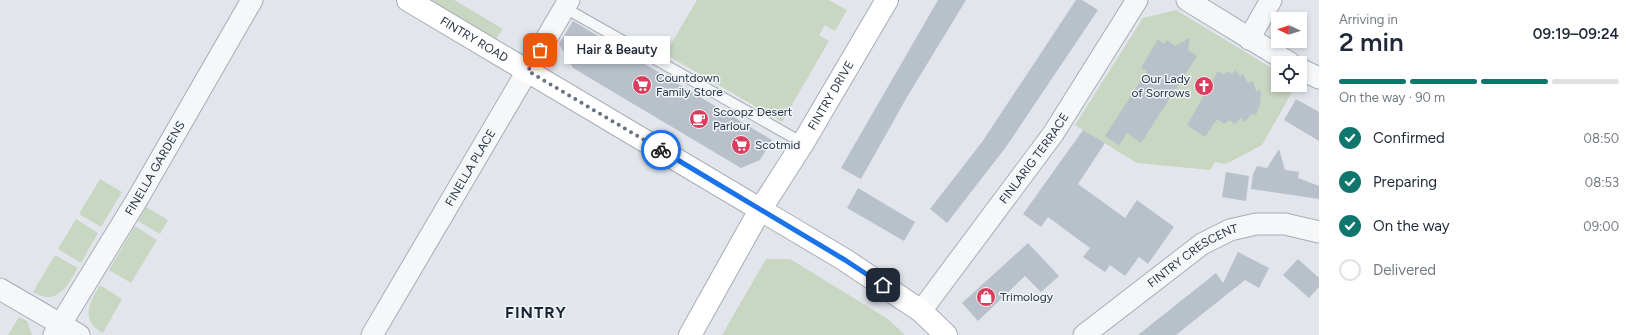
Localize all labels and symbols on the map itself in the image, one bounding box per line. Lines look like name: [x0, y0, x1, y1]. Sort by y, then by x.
north arrow: [1271, 12, 1307, 48]
street label: FINTRY ROAD: [438, 14, 511, 65]
pin: [523, 33, 557, 67]
callout: Hair & Beauty: [564, 36, 670, 64]
street label: FINTRY DRIVE: [805, 58, 857, 133]
place label: Countdown Family Store: [656, 71, 723, 99]
place label: Our Lady of Sorrows: [1131, 72, 1191, 100]
supermarket icon: Countdown Family Store: [631, 74, 653, 96]
church icon: Our Lady of Sorrows: [1193, 75, 1215, 97]
place label: Scoopz Desert Parlour: [713, 105, 793, 133]
cafe icon: Scoopz Desert Parlour: [688, 108, 710, 130]
street label: FINLARIG TERRACE: [996, 110, 1071, 206]
street label: FINELLA GARDENS: [122, 119, 188, 218]
street label: FINELLA PLACE: [442, 127, 498, 209]
courier: [641, 130, 681, 170]
supermarket icon: Scotmid: [730, 134, 752, 156]
place label: Scotmid: [755, 138, 800, 152]
street label: FINTRY CRESCENT: [1145, 221, 1239, 290]
pin: [866, 268, 900, 302]
shop icon: Trimology: [975, 286, 997, 308]
place label: Trimology: [1000, 290, 1054, 304]
district label: FINTRY: [505, 303, 567, 322]

